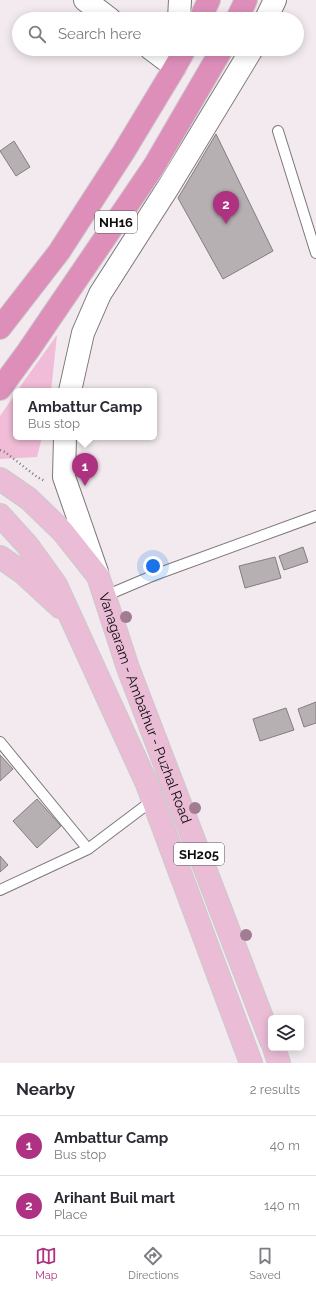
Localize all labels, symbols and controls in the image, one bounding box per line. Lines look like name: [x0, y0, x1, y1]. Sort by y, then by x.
search box: [12, 12, 304, 56]
icon: search: [26, 23, 48, 45]
text: Search here: [58, 25, 141, 43]
pin: 2: [213, 191, 239, 224]
road number: NH16: [95, 211, 137, 233]
popup: [13, 388, 157, 440]
text: Ambattur Camp: [28, 398, 142, 416]
text: Bus stop: [28, 416, 80, 431]
pin: 1: [72, 453, 98, 486]
your location: [143, 556, 163, 576]
street label: Vanagaram - Ambathur - Puzhal Road: [96, 591, 195, 825]
road number: SH205: [174, 843, 224, 865]
map controls: [268, 1015, 304, 1051]
button: layers: [268, 1015, 304, 1051]
text: Nearby: [16, 1079, 75, 1099]
text: 2 results: [250, 1082, 300, 1097]
text: Ambattur Camp: [54, 1129, 168, 1147]
text: 1: [26, 1138, 32, 1153]
text: 40 m: [270, 1138, 300, 1153]
text: Bus stop: [54, 1147, 106, 1162]
text: Arihant Buil mart: [54, 1189, 175, 1207]
text: 2: [25, 1198, 33, 1213]
text: 140 m: [264, 1198, 300, 1213]
text: Place: [54, 1207, 87, 1222]
tab: Map: [35, 1245, 58, 1282]
tab: Directions: [128, 1245, 179, 1282]
tab: Saved: [249, 1245, 281, 1282]

